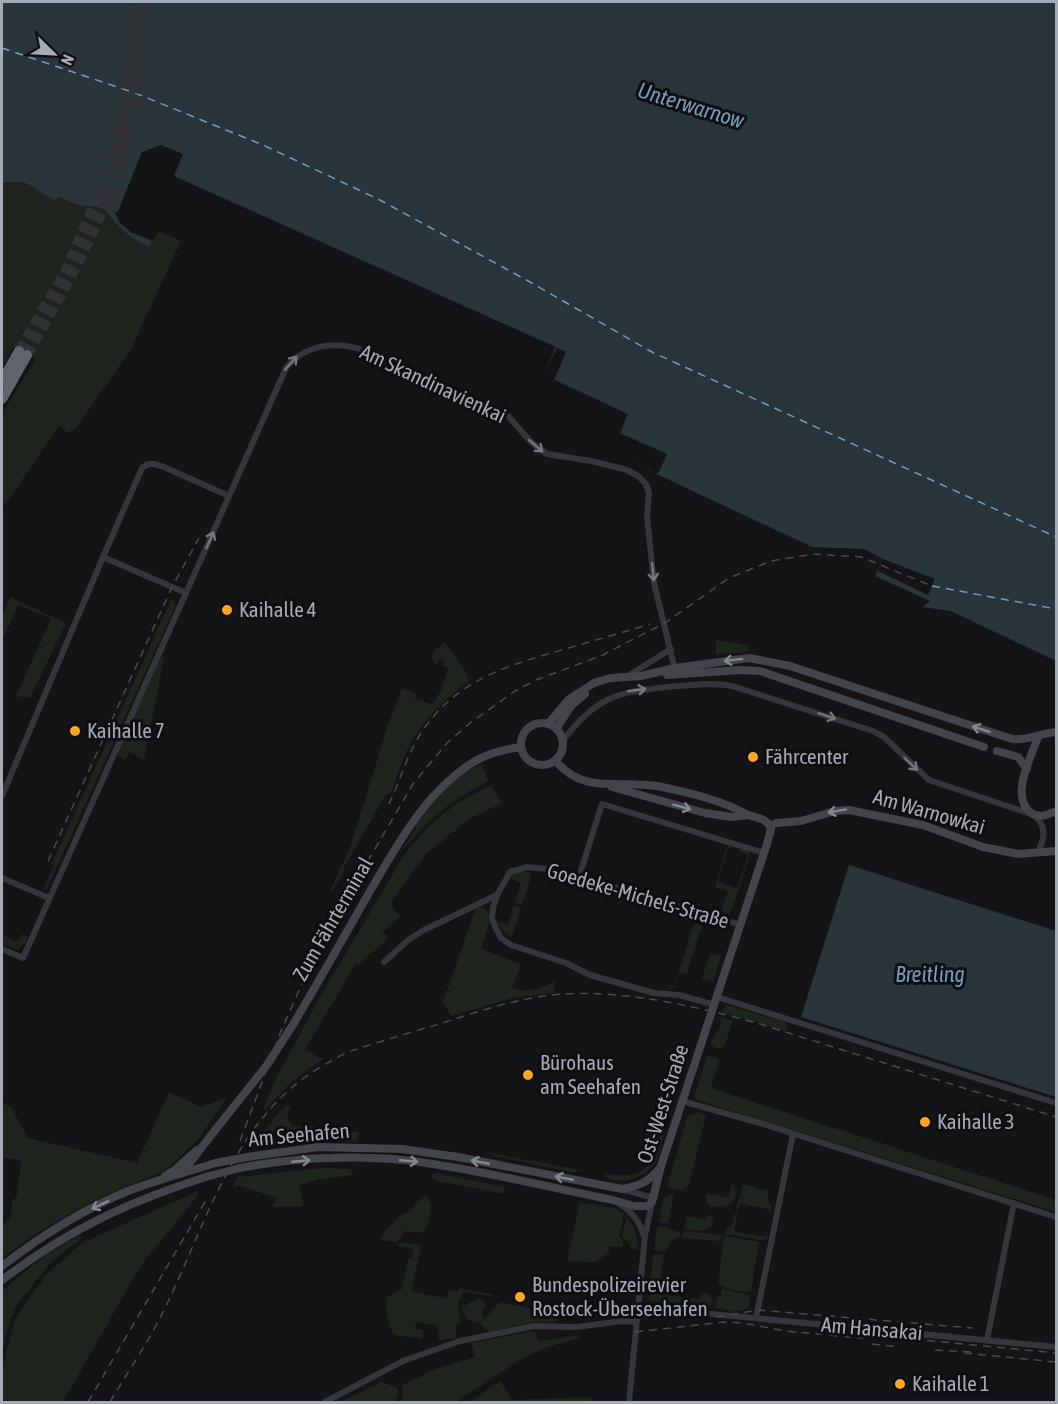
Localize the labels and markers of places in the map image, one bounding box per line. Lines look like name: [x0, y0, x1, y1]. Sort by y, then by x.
place label: Kaihalle 4: [239, 597, 317, 621]
marker: Kaihalle 4: [220, 603, 234, 617]
place label: Kaihalle 7: [87, 718, 165, 742]
marker: Kaihalle 7: [68, 724, 82, 738]
place label: Fährcenter: [765, 744, 849, 768]
marker: Fährcenter: [746, 750, 760, 764]
place label: Bürohaus am Seehafen: [540, 1050, 641, 1098]
marker: Bürohaus am Seehafen: [521, 1068, 535, 1082]
place label: Kaihalle 3: [937, 1109, 1015, 1133]
marker: Kaihalle 3: [918, 1115, 932, 1129]
place label: Bundespolizeirevier Rostock-Überseehafen: [532, 1272, 708, 1320]
marker: Bundespolizeirevier Rostock-Überseehafen: [513, 1290, 527, 1304]
place label: Kaihalle 1: [912, 1371, 990, 1395]
marker: Kaihalle 1: [893, 1377, 907, 1391]

